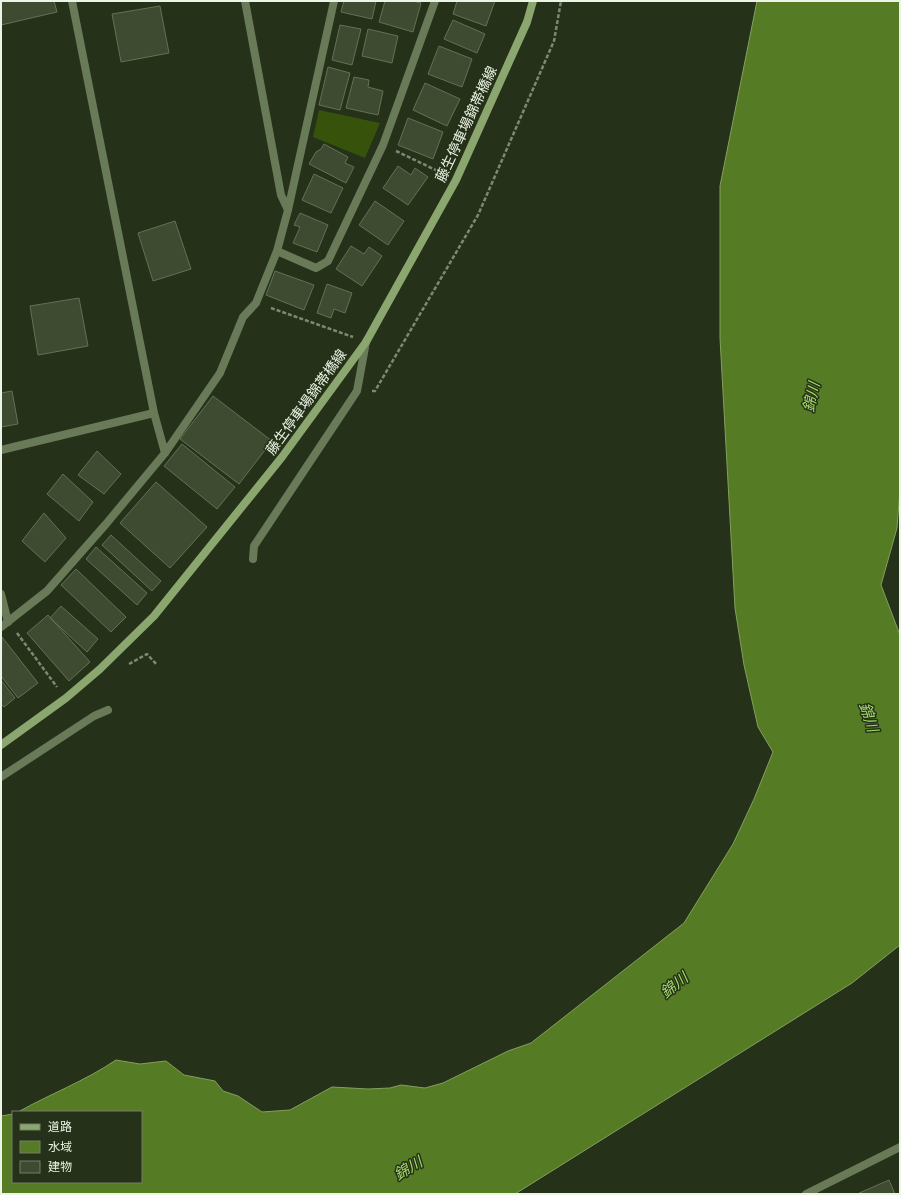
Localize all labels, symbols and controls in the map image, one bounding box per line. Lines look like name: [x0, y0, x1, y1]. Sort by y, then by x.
street label: 藤生停車場錦帯橋線: [431, 63, 501, 185]
street label: 藤生停車場錦帯橋線: [262, 346, 350, 458]
water label: 錦川: [799, 378, 824, 414]
water label: 錦川: [855, 700, 883, 736]
water label: 錦川: [656, 967, 693, 1002]
legend: [12, 1111, 142, 1183]
text: 道路: [48, 1119, 72, 1134]
text: 水域: [48, 1139, 72, 1154]
water label: 錦川: [390, 1151, 427, 1184]
text: 建物: [48, 1159, 72, 1174]

